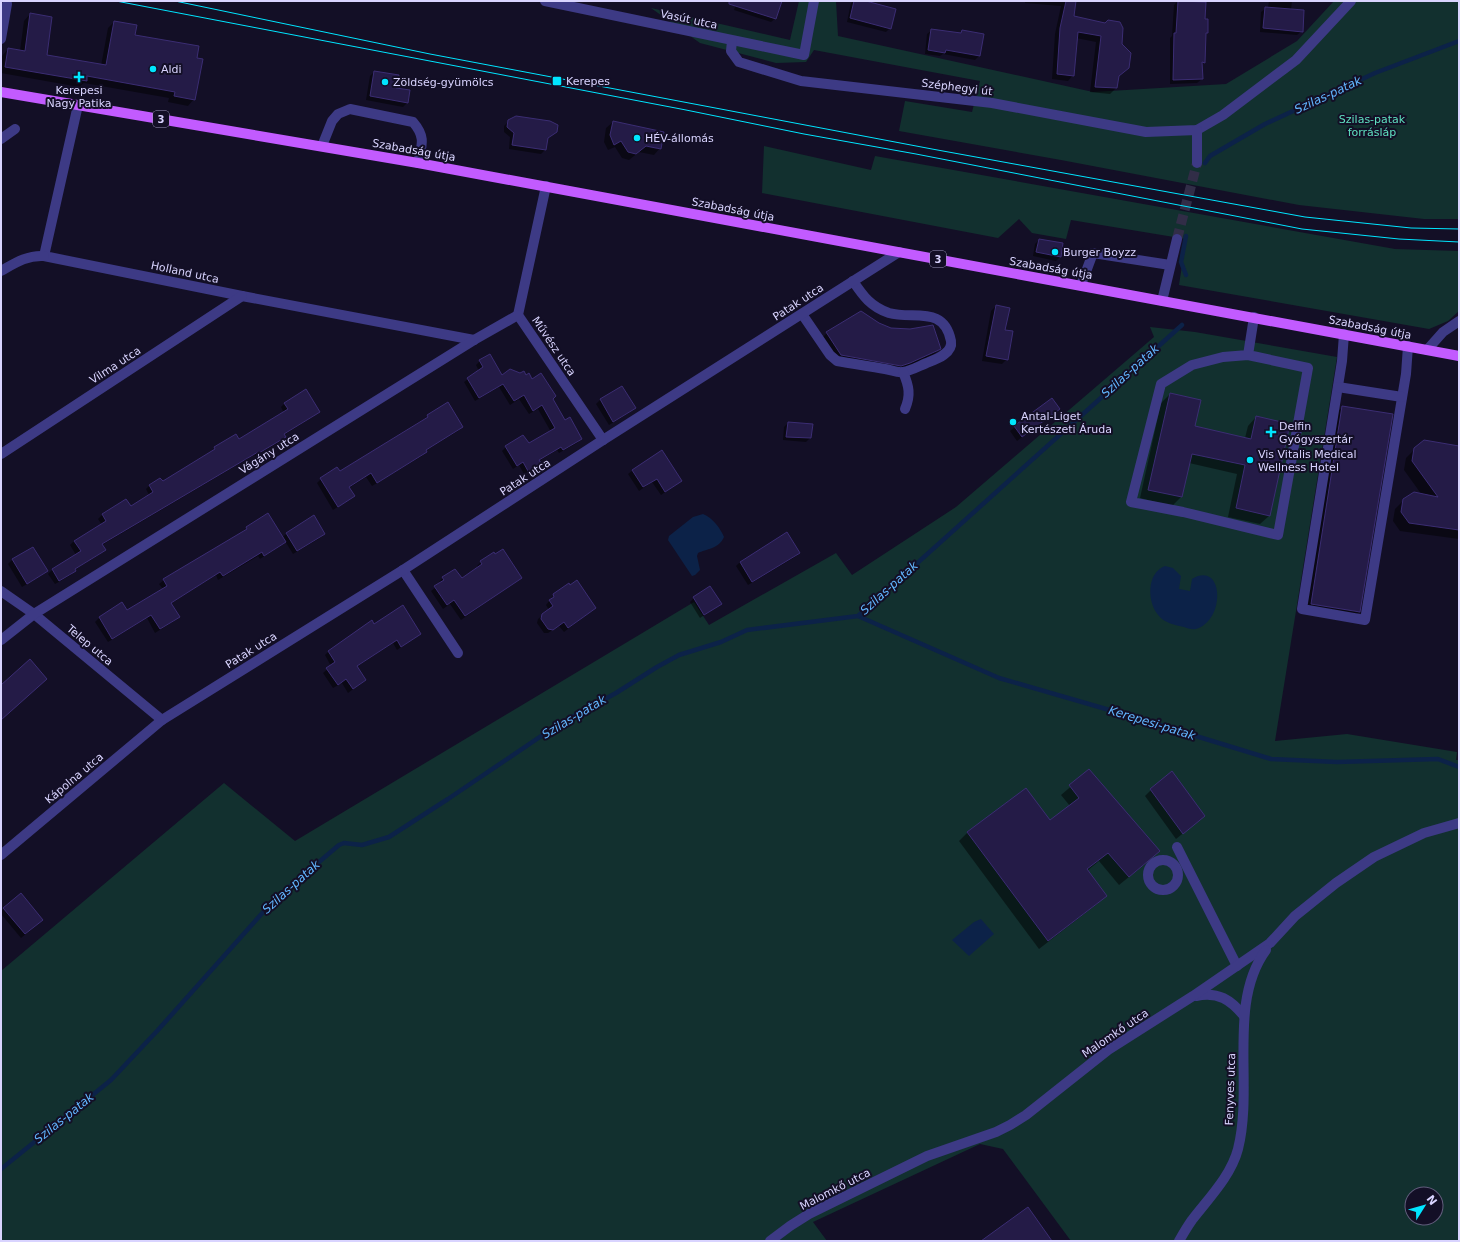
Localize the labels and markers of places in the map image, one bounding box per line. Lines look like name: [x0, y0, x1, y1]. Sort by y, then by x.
place label: Aldi: [161, 63, 182, 76]
marker: Aldi: [148, 64, 158, 74]
marker: Kerepesi Nagy Patika: [74, 72, 84, 82]
marker: Kerepes: [551, 75, 563, 87]
place label: Kerepes: [566, 75, 610, 88]
place label: Zöldség-gyümölcs: [393, 76, 494, 89]
marker: Zöldség-gyümölcs: [380, 77, 390, 87]
place label: Kerepesi Nagy Patika: [46, 84, 112, 110]
place label: HÉV-állomás: [645, 132, 714, 145]
marker: HÉV-állomás: [632, 133, 642, 143]
place label: Burger Boyzz: [1063, 246, 1136, 259]
marker: Burger Boyzz: [1050, 247, 1060, 257]
place label: Antal-Liget Kertészeti Áruda: [1021, 410, 1112, 436]
marker: Antal-Liget Kertészeti Áruda: [1008, 417, 1018, 427]
place label: Delfin Gyógyszertár: [1279, 420, 1353, 446]
marker: Delfin Gyógyszertár: [1266, 427, 1276, 437]
place label: Vis Vitalis Medical Wellness Hotel: [1258, 448, 1356, 474]
marker: Vis Vitalis Medical Wellness Hotel: [1245, 455, 1255, 465]

